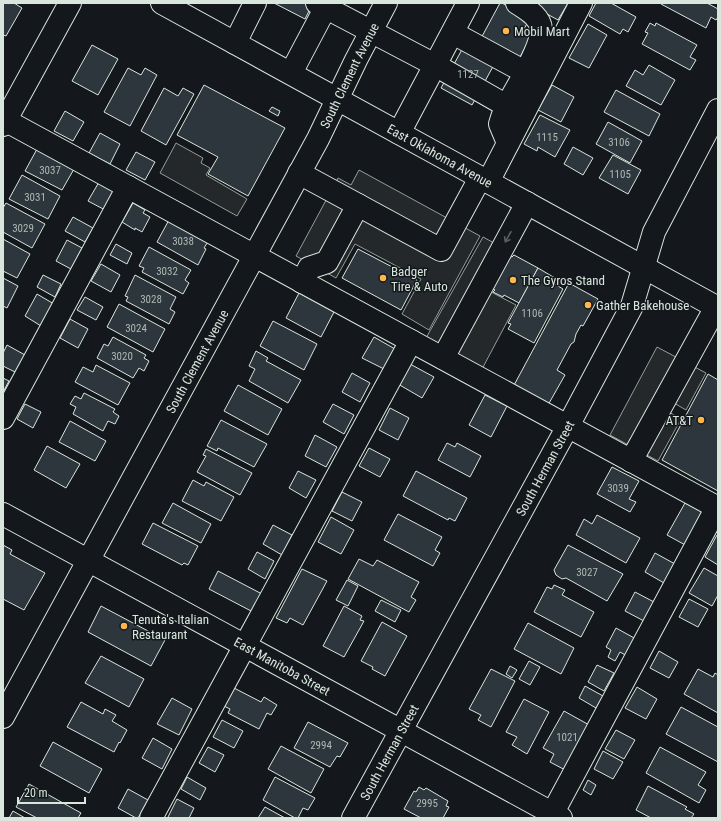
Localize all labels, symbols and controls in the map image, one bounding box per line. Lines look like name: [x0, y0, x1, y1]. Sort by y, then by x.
street label: South Clement Avenue: [317, 21, 382, 131]
place label: Mobil Mart: [514, 24, 570, 39]
marker: Mobil Mart: [501, 26, 511, 36]
house number: 1127: [457, 68, 479, 81]
street label: East Oklahoma Avenue: [384, 121, 495, 191]
house number: 1115: [536, 131, 558, 144]
house number: 3106: [608, 136, 630, 149]
house number: 3037: [39, 164, 61, 177]
house number: 1105: [609, 168, 631, 181]
house number: 3031: [24, 191, 46, 204]
house number: 3029: [12, 222, 34, 235]
one-way arrow: [504, 231, 511, 243]
house number: 3038: [172, 235, 194, 248]
place label: Badger Tire & Auto: [391, 264, 448, 294]
house number: 3032: [156, 265, 178, 278]
marker: Badger Tire & Auto: [378, 273, 388, 283]
place label: The Gyros Stand: [521, 273, 605, 288]
marker: The Gyros Stand: [508, 275, 518, 285]
house number: 3028: [140, 293, 162, 306]
place label: Gather Bakehouse: [596, 298, 689, 313]
marker: Gather Bakehouse: [583, 300, 593, 310]
street label: South Clement Avenue: [163, 307, 231, 416]
house number: 1106: [521, 307, 543, 320]
house number: 3024: [125, 322, 147, 335]
house number: 3020: [111, 350, 133, 363]
place label: AT&T: [666, 413, 693, 428]
marker: AT&T: [696, 415, 706, 425]
street label: South Herman Street: [513, 418, 578, 519]
house number: 3039: [607, 482, 629, 495]
house number: 3027: [576, 566, 598, 579]
place label: Tenuta's Italian Restaurant: [132, 612, 209, 642]
marker: Tenuta's Italian Restaurant: [119, 621, 129, 631]
street label: East Manitoba Street: [231, 634, 333, 699]
street label: South Herman Street: [357, 702, 422, 803]
house number: 1021: [556, 731, 578, 744]
house number: 2994: [310, 739, 332, 752]
scale bar: [18, 779, 85, 805]
text: 20 m: [24, 786, 48, 800]
house number: 2995: [416, 797, 438, 810]

